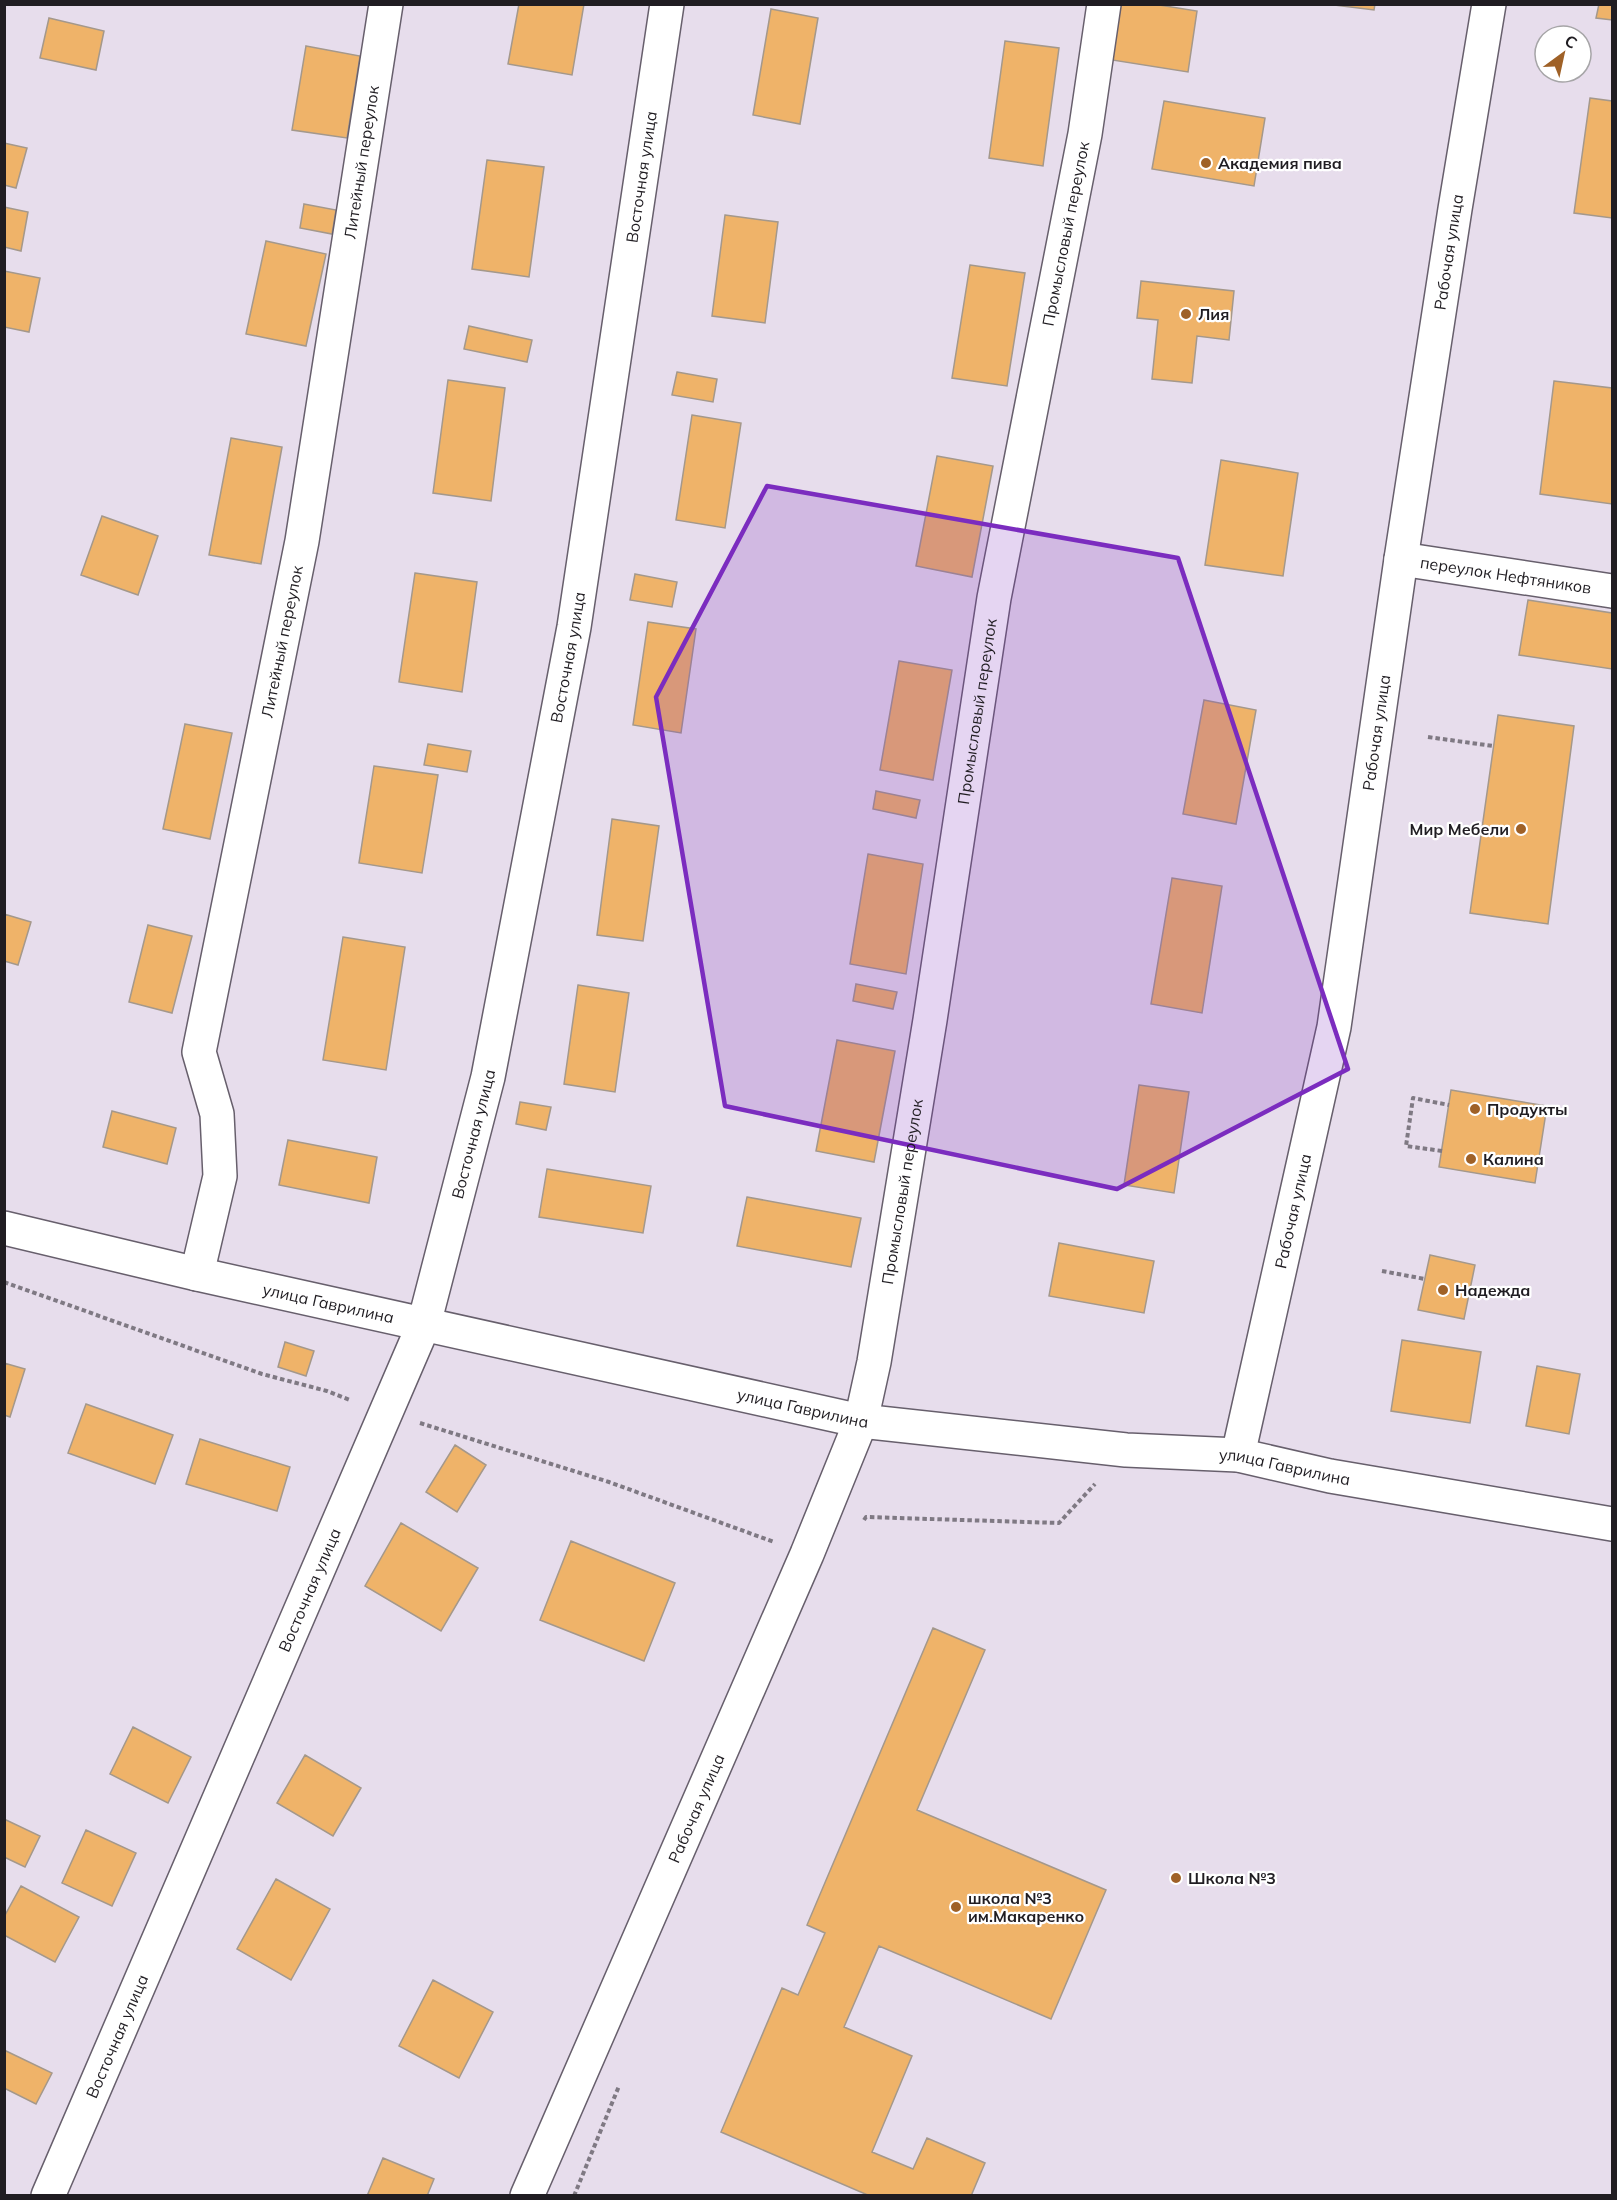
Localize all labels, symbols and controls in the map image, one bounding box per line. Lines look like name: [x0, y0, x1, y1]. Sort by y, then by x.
north arrow: [1533, 24, 1593, 84]
text: С: [1561, 30, 1581, 53]
street label: Литейный переулок: [339, 84, 383, 240]
street label: Восточная улица: [621, 110, 661, 244]
street label: Промысловый переулок: [1038, 139, 1093, 328]
place label: Академия пива: [1218, 153, 1342, 173]
marker: Академия пива: [1199, 156, 1213, 170]
street label: Рабочая улица: [1430, 193, 1467, 311]
place label: Лия: [1198, 304, 1229, 324]
marker: Лия: [1179, 307, 1193, 321]
street label: переулок Нефтяников: [1419, 552, 1593, 598]
street label: Литейный переулок: [257, 563, 307, 720]
street label: Восточная улица: [546, 590, 589, 724]
street label: Промысловый переулок: [953, 617, 1001, 806]
street label: Рабочая улица: [1358, 673, 1394, 792]
place label: Мир Мебели: [1410, 819, 1509, 839]
marker: Мир Мебели: [1514, 822, 1528, 836]
street label: Восточная улица: [447, 1068, 499, 1201]
street label: Промысловый переулок: [877, 1097, 927, 1286]
place label: Продукты: [1487, 1099, 1568, 1119]
marker: Продукты: [1468, 1102, 1482, 1116]
place label: Калина: [1483, 1149, 1544, 1169]
street label: Рабочая улица: [1270, 1152, 1315, 1270]
marker: Калина: [1464, 1152, 1478, 1166]
street label: улица Гаврилина: [261, 1279, 396, 1327]
place label: Надежда: [1455, 1280, 1531, 1300]
marker: Надежда: [1436, 1283, 1450, 1297]
street label: улица Гаврилина: [735, 1384, 869, 1432]
street label: улица Гаврилина: [1218, 1444, 1352, 1489]
street label: Восточная улица: [274, 1525, 345, 1655]
street label: Рабочая улица: [664, 1751, 729, 1866]
place label: Школа №3: [1188, 1868, 1276, 1888]
marker: Школа №3: [1169, 1871, 1183, 1885]
place label: школа №3 им.Макаренко: [968, 1888, 1084, 1926]
marker: школа №3 им.Макаренко: [949, 1900, 963, 1914]
street label: Восточная улица: [81, 1971, 152, 2101]

